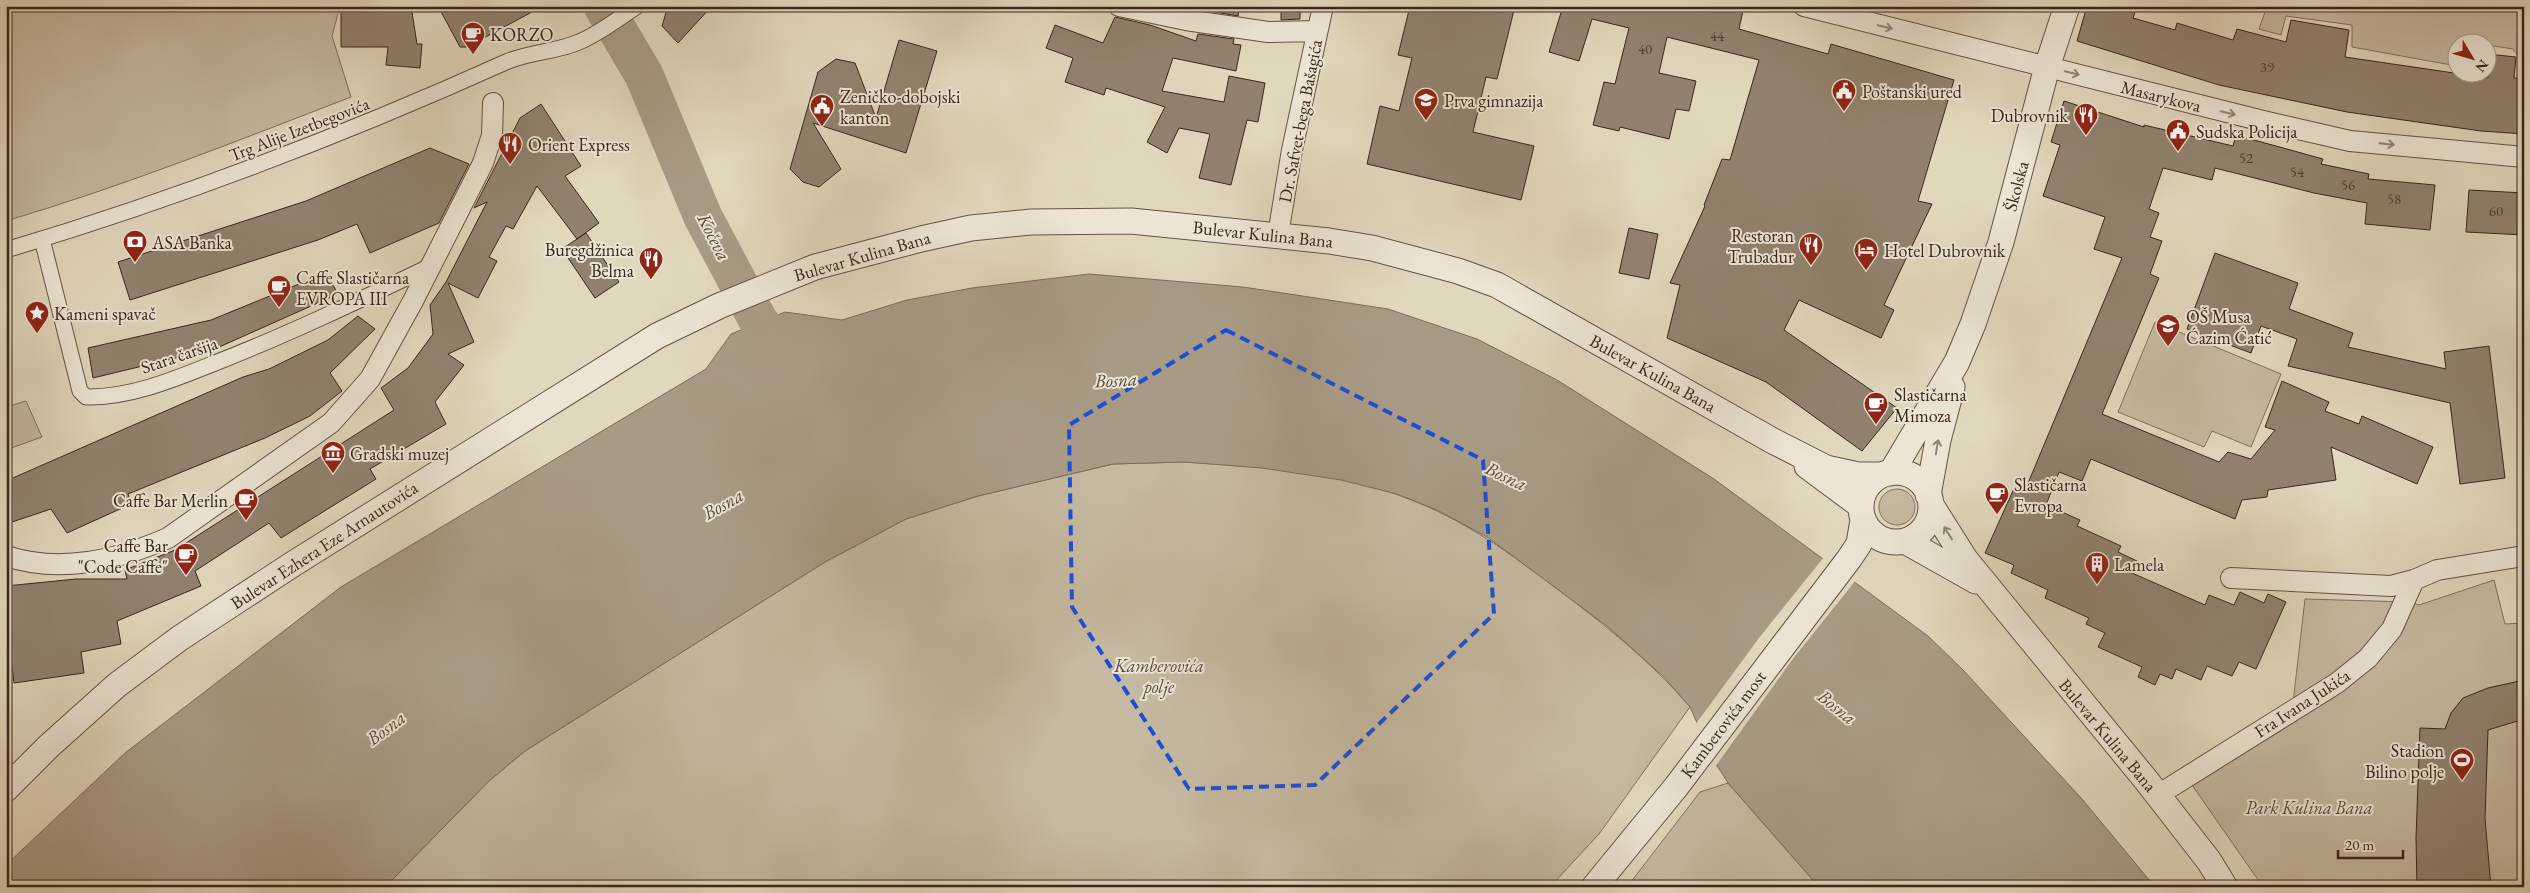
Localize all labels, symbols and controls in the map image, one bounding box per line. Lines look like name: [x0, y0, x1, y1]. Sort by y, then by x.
cafe icon: KORZO: [460, 21, 486, 55]
place label: KORZO: [490, 23, 553, 46]
one-way arrow: [1877, 23, 1893, 32]
house number: 44: [1710, 26, 1725, 45]
north arrow: [2448, 32, 2498, 82]
street label: Dr. Safvet-bega Bašagića: [1273, 37, 1327, 205]
house number: 40: [1638, 39, 1652, 58]
text: N: [2471, 56, 2493, 77]
house number: 39: [2260, 57, 2274, 76]
one-way arrow: [2063, 69, 2079, 78]
street label: Masarykova: [2119, 75, 2204, 117]
public building icon: Poštanski ured: [1831, 78, 1857, 112]
place label: Poštanski ured: [1862, 80, 1963, 103]
place label: Zeničko-dobojski kanton: [840, 85, 961, 129]
school or university icon: Prva gimnazija: [1413, 87, 1439, 121]
place label: Prva gimnazija: [1444, 89, 1544, 112]
street label: Trg Alije Izetbegovića: [226, 91, 373, 166]
public building icon: Zeničko-dobojski kanton: [809, 93, 835, 127]
restaurant icon: Dubrovnik: [2073, 102, 2099, 136]
place label: Dubrovnik: [1991, 104, 2069, 127]
one-way arrow: [2219, 108, 2235, 118]
public building icon: Sudska Policija: [2165, 118, 2191, 152]
place label: Sudska Policija: [2196, 120, 2298, 143]
restaurant icon: Orient Express: [497, 131, 523, 165]
place label: Orient Express: [528, 133, 630, 156]
one-way arrow: [2379, 139, 2395, 149]
house number: 52: [2239, 148, 2254, 167]
street label: Školska: [1998, 158, 2034, 214]
house number: 54: [2290, 162, 2305, 181]
house number: 56: [2341, 175, 2355, 194]
house number: 58: [2387, 189, 2401, 208]
house number: 60: [2489, 201, 2503, 220]
water label: Kočeva: [691, 208, 736, 265]
street label: Bulevar Kulina Bana: [1192, 215, 1335, 253]
place label: Restoran Trubadur: [1728, 224, 1794, 268]
street label: Bulevar Kulina Bana: [791, 225, 934, 286]
bank icon: ASA Banka: [122, 229, 148, 263]
place label: ASA Banka: [151, 231, 233, 254]
restaurant icon: Restoran Trubadur: [1798, 232, 1824, 266]
hotel icon: Hotel Dubrovnik: [1853, 237, 1879, 271]
place label: Buregdžinica Belma: [545, 238, 635, 282]
place label: Hotel Dubrovnik: [1884, 239, 2006, 262]
restaurant icon: Buregdžinica Belma: [638, 246, 664, 280]
place label: Caffe Slastičarna EVROPA III: [296, 266, 410, 310]
cafe icon: Caffe Slastičarna EVROPA III: [266, 274, 292, 308]
place icon: Kameni spavač: [24, 300, 50, 334]
place label: Kameni spavač: [54, 302, 156, 325]
place label: OŠ Musa Ćazim Ćatić: [2186, 305, 2272, 349]
school or university icon: OŠ Musa Ćazim Ćatić: [2155, 313, 2181, 347]
street label: Bulevar Kulina Bana: [1586, 329, 1721, 418]
street label: Stara čaršija: [138, 331, 221, 379]
water label: Bosna: [1093, 366, 1138, 394]
place label: Slastičarna Mimoza: [1894, 383, 1968, 427]
cafe icon: Slastičarna Mimoza: [1863, 391, 1889, 425]
one-way arrow: [1933, 439, 1943, 455]
museum icon: Gradski muzej: [320, 440, 346, 474]
place label: Gradski muzej: [350, 442, 449, 465]
water label: Bosna: [1480, 455, 1531, 496]
place label: Slastičarna Evropa: [2014, 473, 2088, 517]
street label: Bulevar Ezhera Eze Arnautovića: [226, 475, 423, 614]
cafe icon: Slastičarna Evropa: [1984, 481, 2010, 515]
water label: Bosna: [697, 483, 748, 526]
cafe icon: Caffe Bar Merlin: [233, 487, 259, 521]
place label: Caffe Bar Merlin: [113, 489, 228, 512]
one-way arrow: [1943, 526, 1953, 540]
place label: Caffe Bar "Code Caffe": [78, 534, 168, 578]
cafe icon: Caffe Bar "Code Caffe": [173, 542, 199, 576]
building icon: Lamela: [2084, 551, 2110, 585]
place label: Lamela: [2114, 553, 2165, 576]
park label: Kamberovića polje: [1113, 654, 1204, 699]
street label: Fra Ivana Jukića: [2250, 663, 2355, 743]
street label: Kamberovića most: [1675, 665, 1771, 782]
street label: Bulevar Kulina Bana: [2054, 674, 2163, 797]
water label: Bosna: [1812, 683, 1861, 730]
water label: Bosna: [361, 705, 411, 751]
place label: Stadion Bilino polje: [2365, 739, 2444, 783]
sports icon: Stadion Bilino polje: [2449, 747, 2475, 781]
park label: Park Kulina Bana: [2246, 796, 2372, 819]
scale bar: [2338, 828, 2402, 860]
text: 20 m: [2345, 835, 2374, 854]

